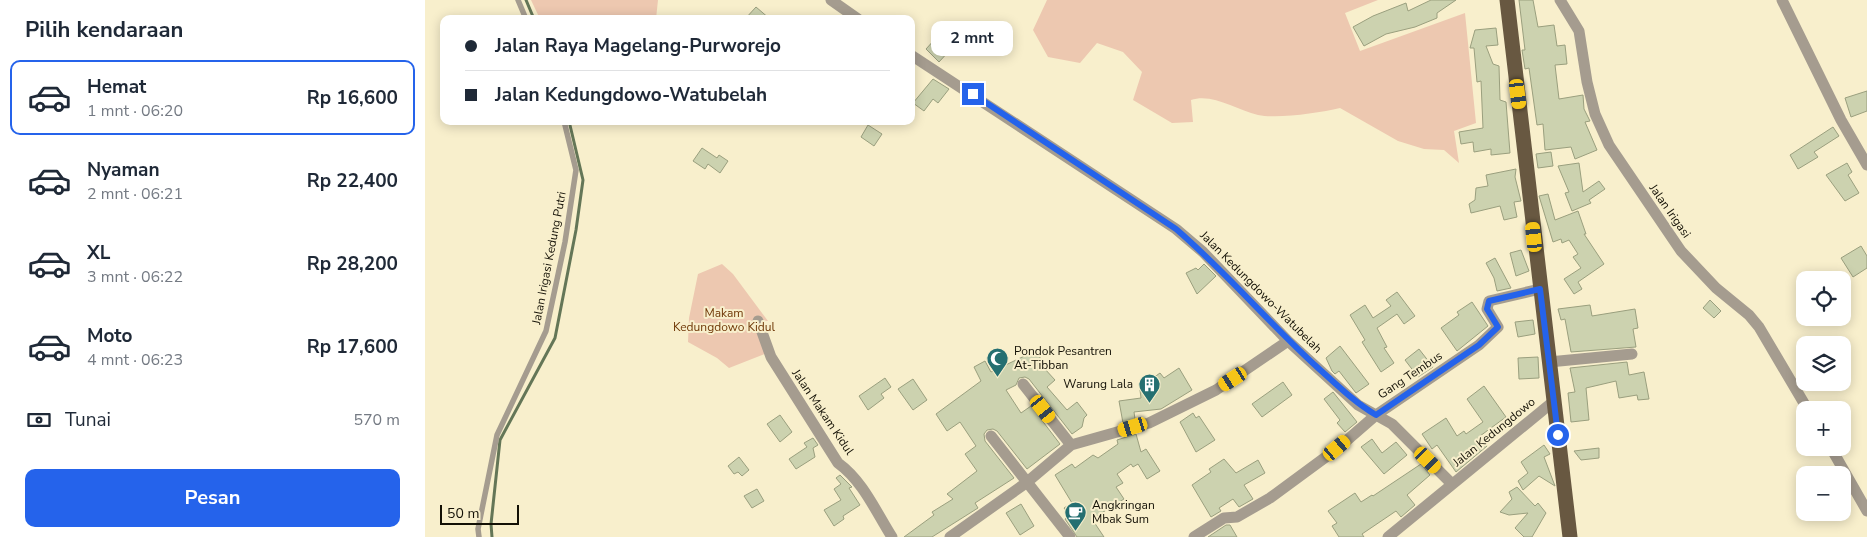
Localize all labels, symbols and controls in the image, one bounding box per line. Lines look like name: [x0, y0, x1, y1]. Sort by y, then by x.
text: Pilih kendaraan: [25, 15, 183, 45]
callout: 2 mnt: [932, 22, 1014, 56]
text: 2 mnt: [950, 27, 994, 49]
text: Jalan Raya Magelang-Purworejo: [495, 33, 781, 59]
text: Hemat: [87, 74, 146, 100]
icon: car: [27, 75, 72, 120]
car: [1508, 78, 1527, 110]
text: Jalan Kedungdowo-Watubelah: [495, 82, 767, 108]
route end: [962, 83, 984, 105]
text: Rp 16,600: [307, 85, 398, 111]
text: 1 mnt · 06:20: [87, 100, 183, 122]
text: Nyaman: [87, 157, 160, 183]
icon: car: [27, 158, 72, 203]
text: Rp 22,400: [307, 168, 398, 194]
street label: Jalan Irigasi: [1645, 180, 1694, 241]
text: 2 mnt · 06:21: [87, 183, 183, 205]
street label: Jalan Irigasi Kedung Putri: [528, 190, 570, 327]
car: [1524, 221, 1543, 253]
street label: Jalan Kedungdowo-Watubelah: [1196, 227, 1325, 356]
text: XL: [87, 240, 110, 266]
icon: car: [27, 241, 72, 286]
text: Rp 28,200: [307, 251, 398, 277]
text: 3 mnt · 06:22: [87, 266, 183, 288]
map controls: [1796, 271, 1851, 521]
button: locate: [1796, 271, 1851, 326]
park label: Makam Kedungdowo Kidul: [673, 305, 776, 335]
text: Moto: [87, 323, 133, 349]
icon: car: [27, 324, 72, 369]
text: Rp 17,600: [307, 334, 398, 360]
button: layers: [1796, 336, 1851, 391]
place label: Pondok Pesantren At-Tibban: [1014, 343, 1112, 373]
mosque icon: Pondok Pesantren At-Tibban: [986, 346, 1010, 377]
street label: Gang Tembus: [1375, 347, 1446, 402]
text: 4 mnt · 06:23: [87, 349, 183, 371]
street label: Jalan Makam Kidul: [788, 365, 858, 458]
car: [1216, 365, 1249, 393]
building icon: Warung Lala: [1137, 372, 1161, 403]
place label: Warung Lala: [1063, 376, 1133, 392]
car: [1027, 393, 1058, 425]
street label: Jalan Kedungdowo: [1449, 394, 1539, 471]
button: +: [1796, 401, 1851, 456]
icon: cash: [25, 406, 53, 434]
text: Tunai: [65, 407, 111, 433]
text: 570 m: [353, 409, 400, 431]
car: [1116, 415, 1149, 439]
route start: [1547, 424, 1569, 446]
car: [1320, 433, 1353, 463]
car: [1412, 444, 1443, 476]
button: −: [1796, 466, 1851, 521]
button: Pesan: [25, 469, 400, 527]
place label: Angkringan Mbak Sum: [1092, 497, 1155, 527]
cafe icon: Angkringan Mbak Sum: [1064, 500, 1088, 531]
scale bar: [440, 502, 519, 525]
text: 50 m: [447, 504, 479, 523]

